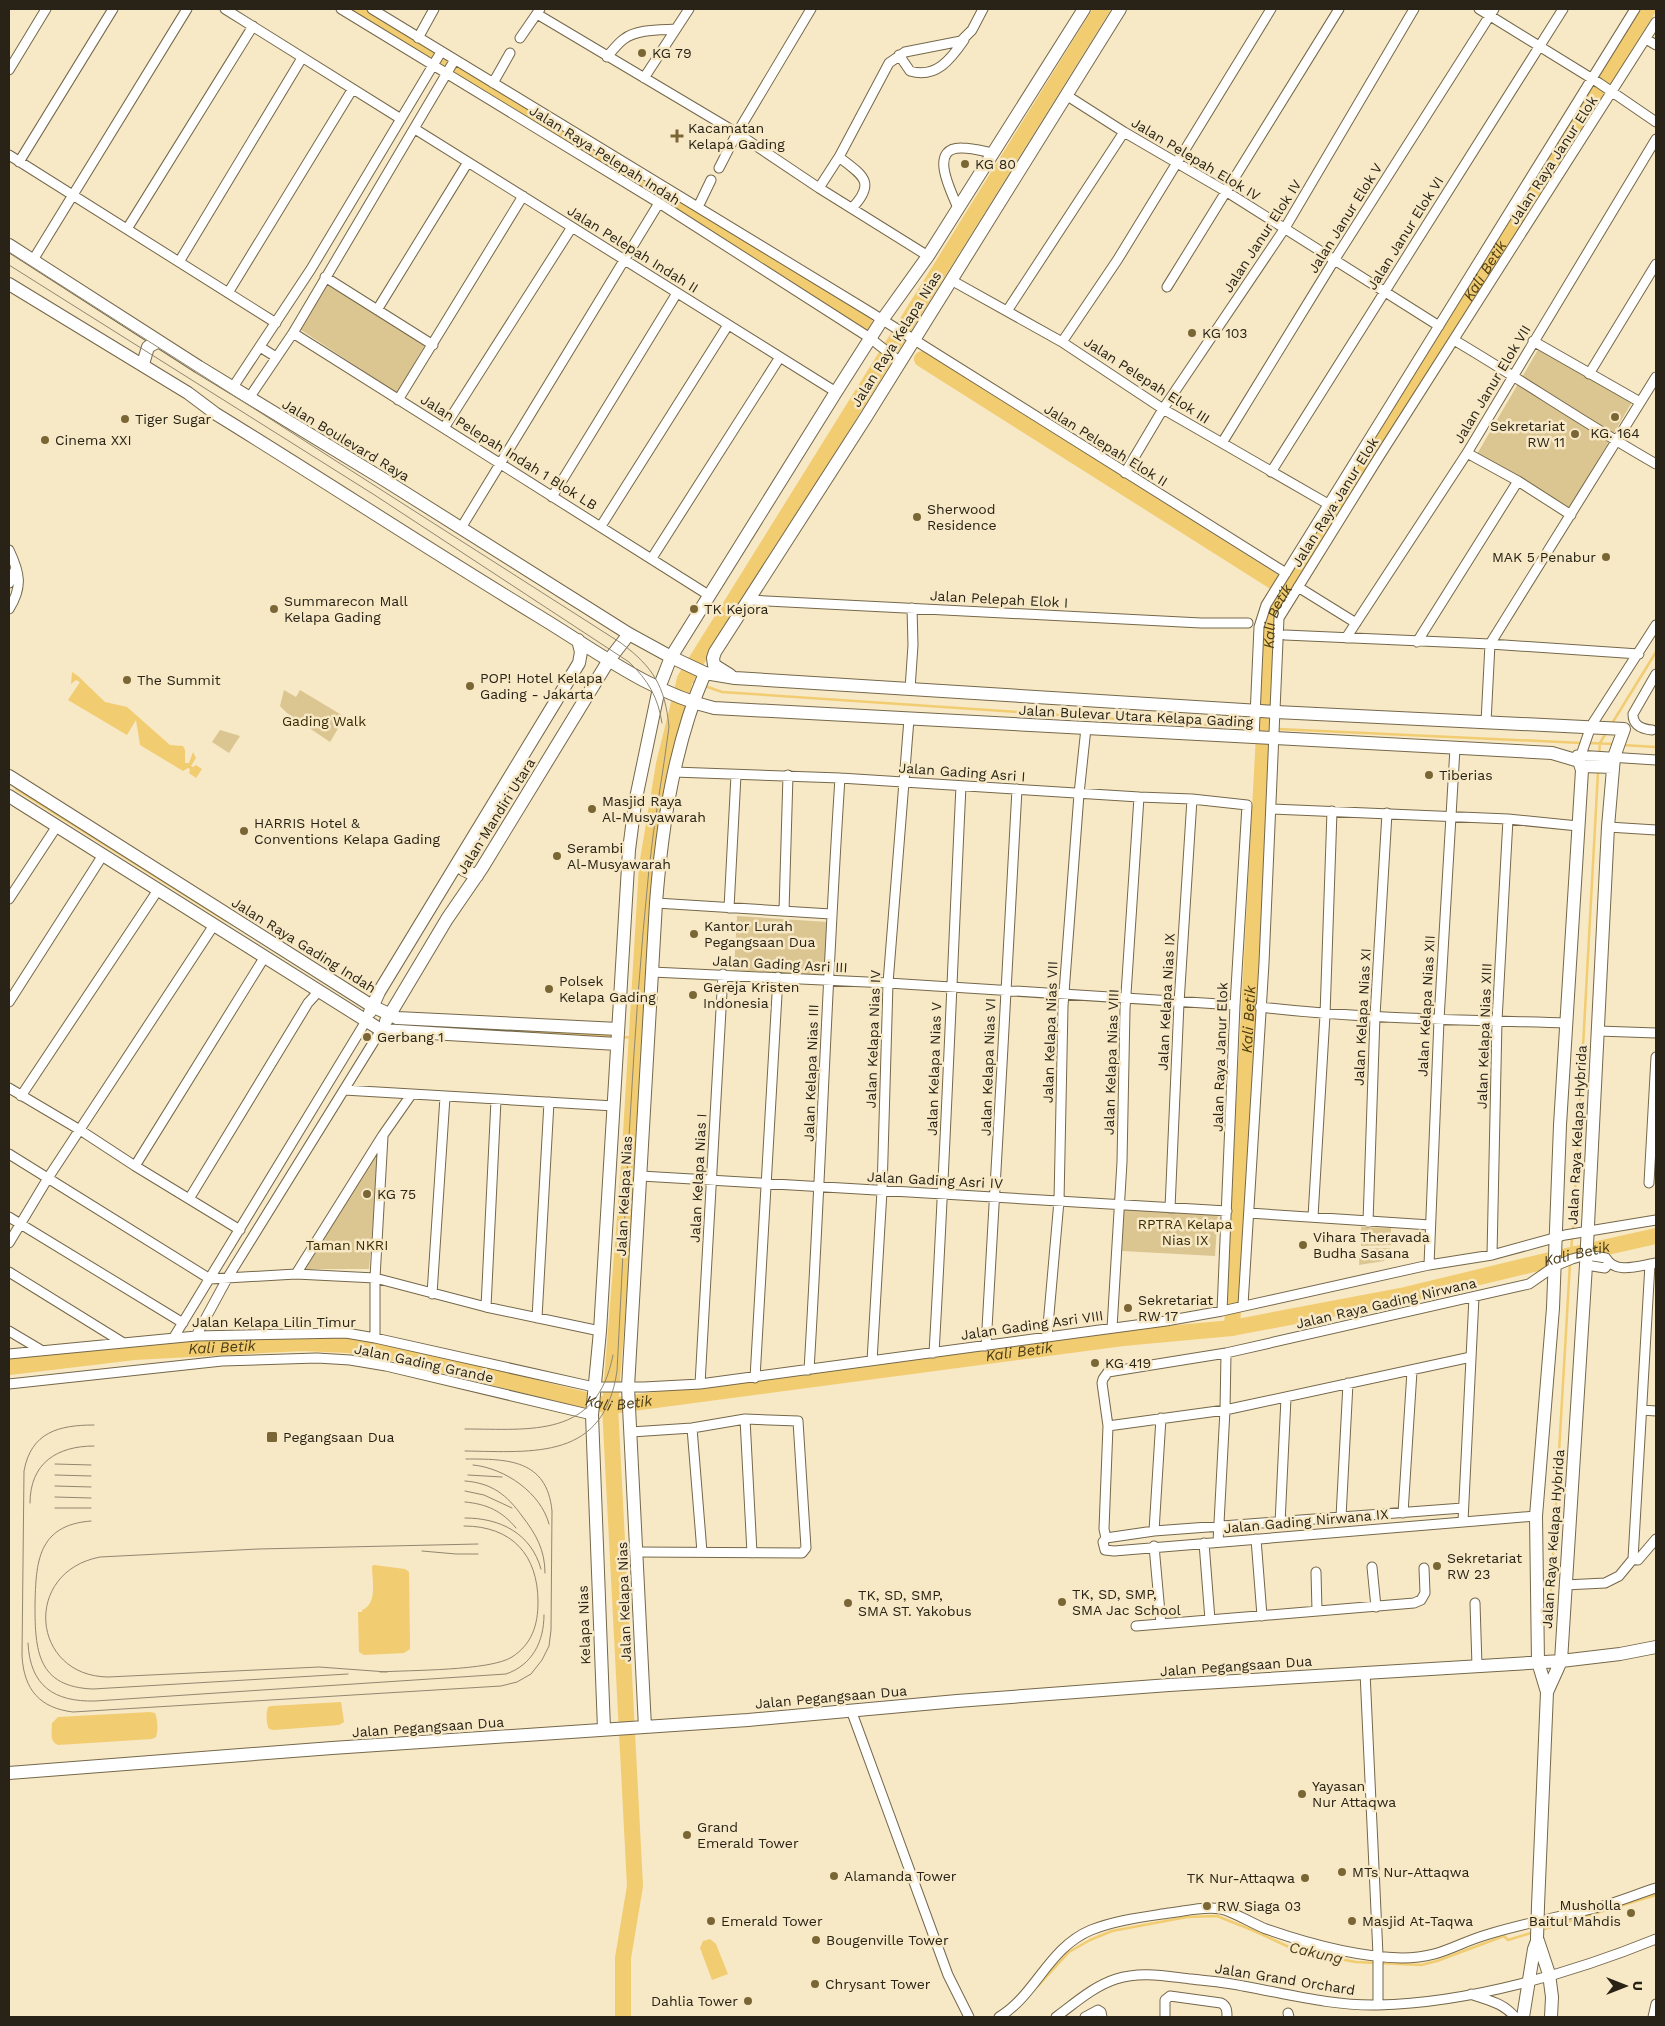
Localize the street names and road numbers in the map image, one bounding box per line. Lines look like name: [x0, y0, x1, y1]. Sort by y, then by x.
street label: Jalan Raya Janur Elok: [1506, 93, 1601, 227]
street label: Jalan Raya Pelepah Indah: [527, 102, 683, 208]
street label: Jalan Pelepah Elok IV: [1129, 114, 1263, 204]
street label: Jalan Janur Elok V: [1305, 160, 1385, 276]
street label: Jalan Janur Elok VI: [1364, 173, 1446, 293]
street label: Jalan Janur Elok IV: [1220, 177, 1304, 295]
street label: Jalan Pelepah Indah II: [565, 202, 701, 296]
street label: Jalan Raya Kelapa Nias: [848, 268, 944, 410]
street label: Jalan Janur Elok VII: [1450, 322, 1534, 446]
street label: Jalan Pelepah Elok III: [1081, 333, 1213, 427]
street label: Jalan Pelepah Indah 1 Blok LB: [418, 391, 600, 513]
street label: Jalan Boulevard Raya: [280, 396, 413, 484]
street label: Jalan Pelepah Elok II: [1041, 400, 1171, 490]
street label: Jalan Raya Janur Elok: [1289, 434, 1381, 570]
street label: Jalan Pelepah Elok I: [929, 587, 1069, 611]
street label: Jalan Bulevar Utara Kelapa Gading: [1018, 702, 1254, 730]
street label: Jalan Mandiri Utara: [454, 755, 538, 877]
street label: Jalan Gading Asri I: [898, 760, 1026, 784]
street label: Jalan Raya Gading Indah: [229, 894, 379, 996]
street label: Jalan Kelapa Nias IX: [1154, 933, 1178, 1071]
street label: Jalan Kelapa Nias XII: [1414, 935, 1438, 1077]
street label: Jalan Kelapa Nias XI: [1350, 948, 1374, 1086]
street label: Jalan Gading Asri III: [712, 952, 848, 976]
street label: Jalan Kelapa Nias VII: [1040, 961, 1060, 1103]
street label: Jalan Kelapa Nias XIII: [1473, 963, 1495, 1109]
street label: Jalan Kelapa Nias IV: [863, 969, 883, 1109]
street label: Jalan Raya Janur Elok: [1209, 982, 1231, 1132]
street label: Jalan Kelapa Nias VIII: [1100, 989, 1122, 1135]
street label: Jalan Kelapa Nias VI: [978, 998, 998, 1136]
street label: Jalan Kelapa Nias V: [924, 1002, 944, 1136]
street label: Jalan Kelapa Nias III: [801, 1004, 821, 1142]
street label: Jalan Raya Kelapa Hybrida: [1564, 1045, 1590, 1225]
street label: Jalan Kelapa Nias I: [687, 1113, 709, 1243]
street label: Jalan Kelapa Nias: [613, 1135, 635, 1257]
street label: Jalan Gading Asri IV: [867, 1168, 1003, 1192]
street label: Jalan Raya Gading Nirwana: [1294, 1274, 1478, 1332]
street label: Jalan Gading Asri VIII: [960, 1307, 1104, 1343]
street label: Jalan Kelapa Lilin Timur: [192, 1314, 356, 1330]
street label: Jalan Gading Grande: [353, 1340, 495, 1386]
street label: Jalan Raya Kelapa Hybrida: [1539, 1449, 1567, 1629]
street label: Jalan Gading Nirwana IX: [1223, 1506, 1389, 1536]
street label: Jalan Kelapa Nias: [614, 1541, 634, 1663]
street label: Kelapa Nias: [575, 1585, 593, 1665]
street label: Jalan Pegangsaan Dua: [1159, 1653, 1313, 1679]
street label: Jalan Pegangsaan Dua: [754, 1682, 908, 1712]
street label: Jalan Pegangsaan Dua: [351, 1714, 505, 1740]
street label: Jalan Grand Orchard: [1214, 1960, 1356, 1998]

